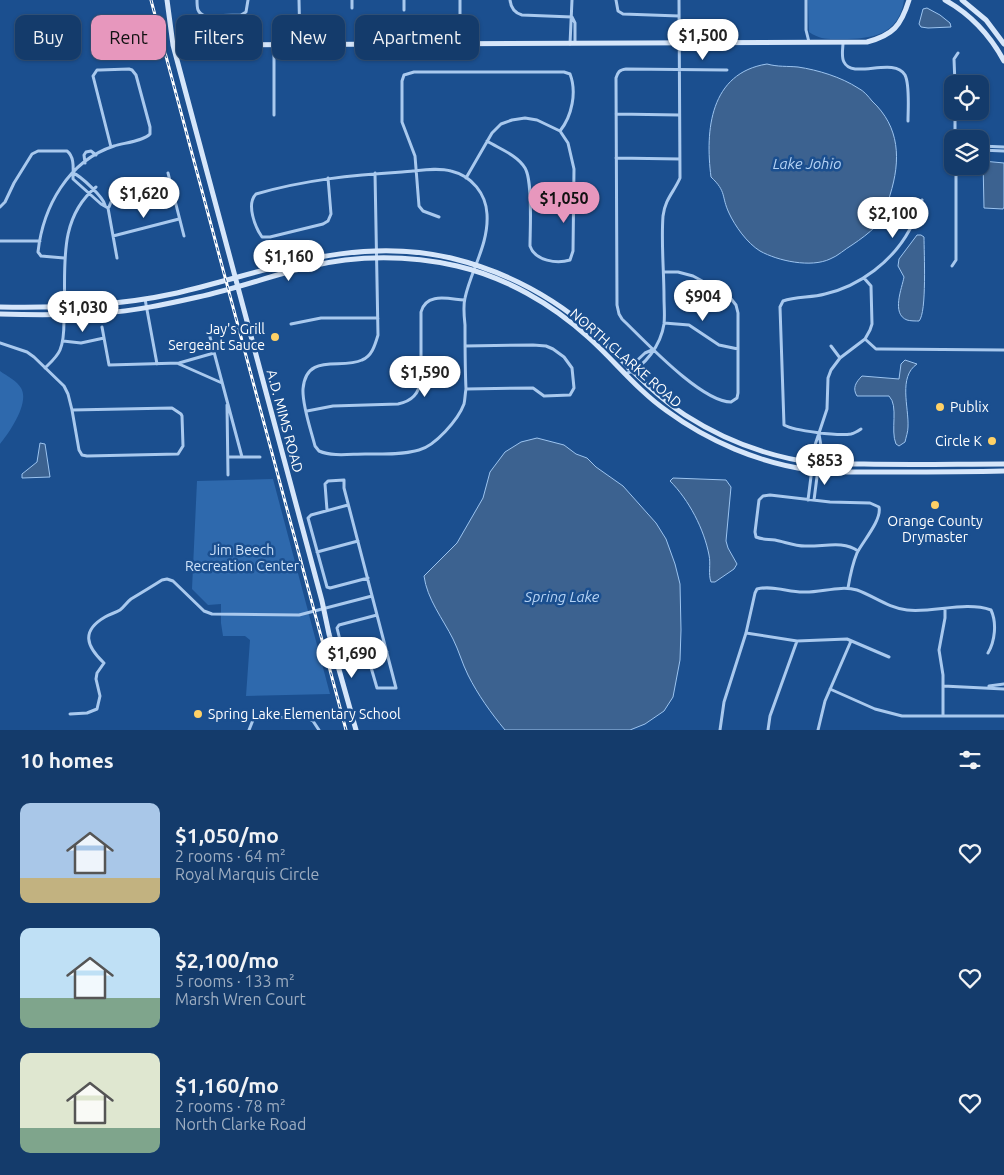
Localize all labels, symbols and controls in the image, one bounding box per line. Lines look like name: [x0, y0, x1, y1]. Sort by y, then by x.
chip: Buy: [15, 15, 81, 60]
chip: Rent: [91, 15, 166, 60]
chip: Filters: [176, 15, 262, 60]
chip: New: [272, 15, 345, 60]
chip: Apartment: [355, 15, 479, 60]
pin: $1,500: [662, 18, 744, 61]
text: $1,500: [678, 26, 728, 44]
map controls: [944, 75, 989, 175]
button: locate: [944, 75, 989, 120]
button: layers: [944, 130, 989, 175]
water label: Lake Johio: [773, 155, 841, 172]
pin: $1,620: [103, 176, 185, 219]
pin: $1,050: [523, 182, 605, 224]
text: $1,620: [119, 184, 169, 202]
text: $1,050: [539, 189, 589, 207]
pin: $2,100: [852, 196, 934, 239]
text: $2,100: [868, 204, 918, 222]
pin: $1,160: [248, 240, 330, 282]
text: $1,160: [264, 247, 314, 265]
pin: $904: [673, 280, 733, 322]
text: $904: [685, 287, 721, 305]
pin: $1,030: [42, 290, 124, 333]
text: $1,030: [58, 298, 108, 316]
street label: NORTH CLARKE ROAD: [567, 305, 685, 411]
place label: Jay's Grill Sergeant Sauce: [168, 321, 265, 353]
marker: Jay's Grill Sergeant Sauce: [269, 331, 281, 343]
pin: $1,590: [384, 356, 466, 398]
text: $1,590: [400, 363, 450, 381]
street label: A.D. MIMS ROAD: [264, 368, 306, 474]
place label: Publix: [950, 399, 989, 415]
marker: Publix: [934, 401, 946, 413]
place label: Circle K: [935, 433, 982, 449]
marker: Circle K: [986, 435, 998, 447]
pin: $853: [795, 444, 855, 486]
text: $853: [807, 451, 843, 469]
marker: Orange County Drymaster: [929, 499, 941, 511]
place label: Orange County Drymaster: [887, 513, 983, 545]
park label: Jim Beech Recreation Center: [185, 542, 300, 574]
water label: Spring Lake: [524, 588, 600, 605]
pin: $1,690: [311, 636, 393, 679]
text: $1,690: [327, 644, 377, 662]
place label: Spring Lake Elementary School: [208, 706, 401, 722]
marker: Spring Lake Elementary School: [192, 708, 204, 720]
icon: filters: [956, 746, 984, 774]
text: 10 homes: [20, 748, 114, 772]
icon: home: [60, 823, 120, 883]
text: $1,050/mo: [175, 823, 279, 847]
icon: heart: [956, 839, 984, 867]
text: 2 rooms · 64 m²: [175, 847, 286, 865]
text: Royal Marquis Circle: [175, 865, 319, 883]
icon: home: [60, 948, 120, 1008]
text: $2,100/mo: [175, 948, 279, 972]
icon: heart: [956, 964, 984, 992]
text: 5 rooms · 133 m²: [175, 972, 295, 990]
text: Marsh Wren Court: [175, 990, 306, 1008]
icon: home: [60, 1073, 120, 1133]
text: $1,160/mo: [175, 1073, 279, 1097]
icon: heart: [956, 1089, 984, 1117]
text: 2 rooms · 78 m²: [175, 1097, 286, 1115]
text: North Clarke Road: [175, 1115, 306, 1133]

